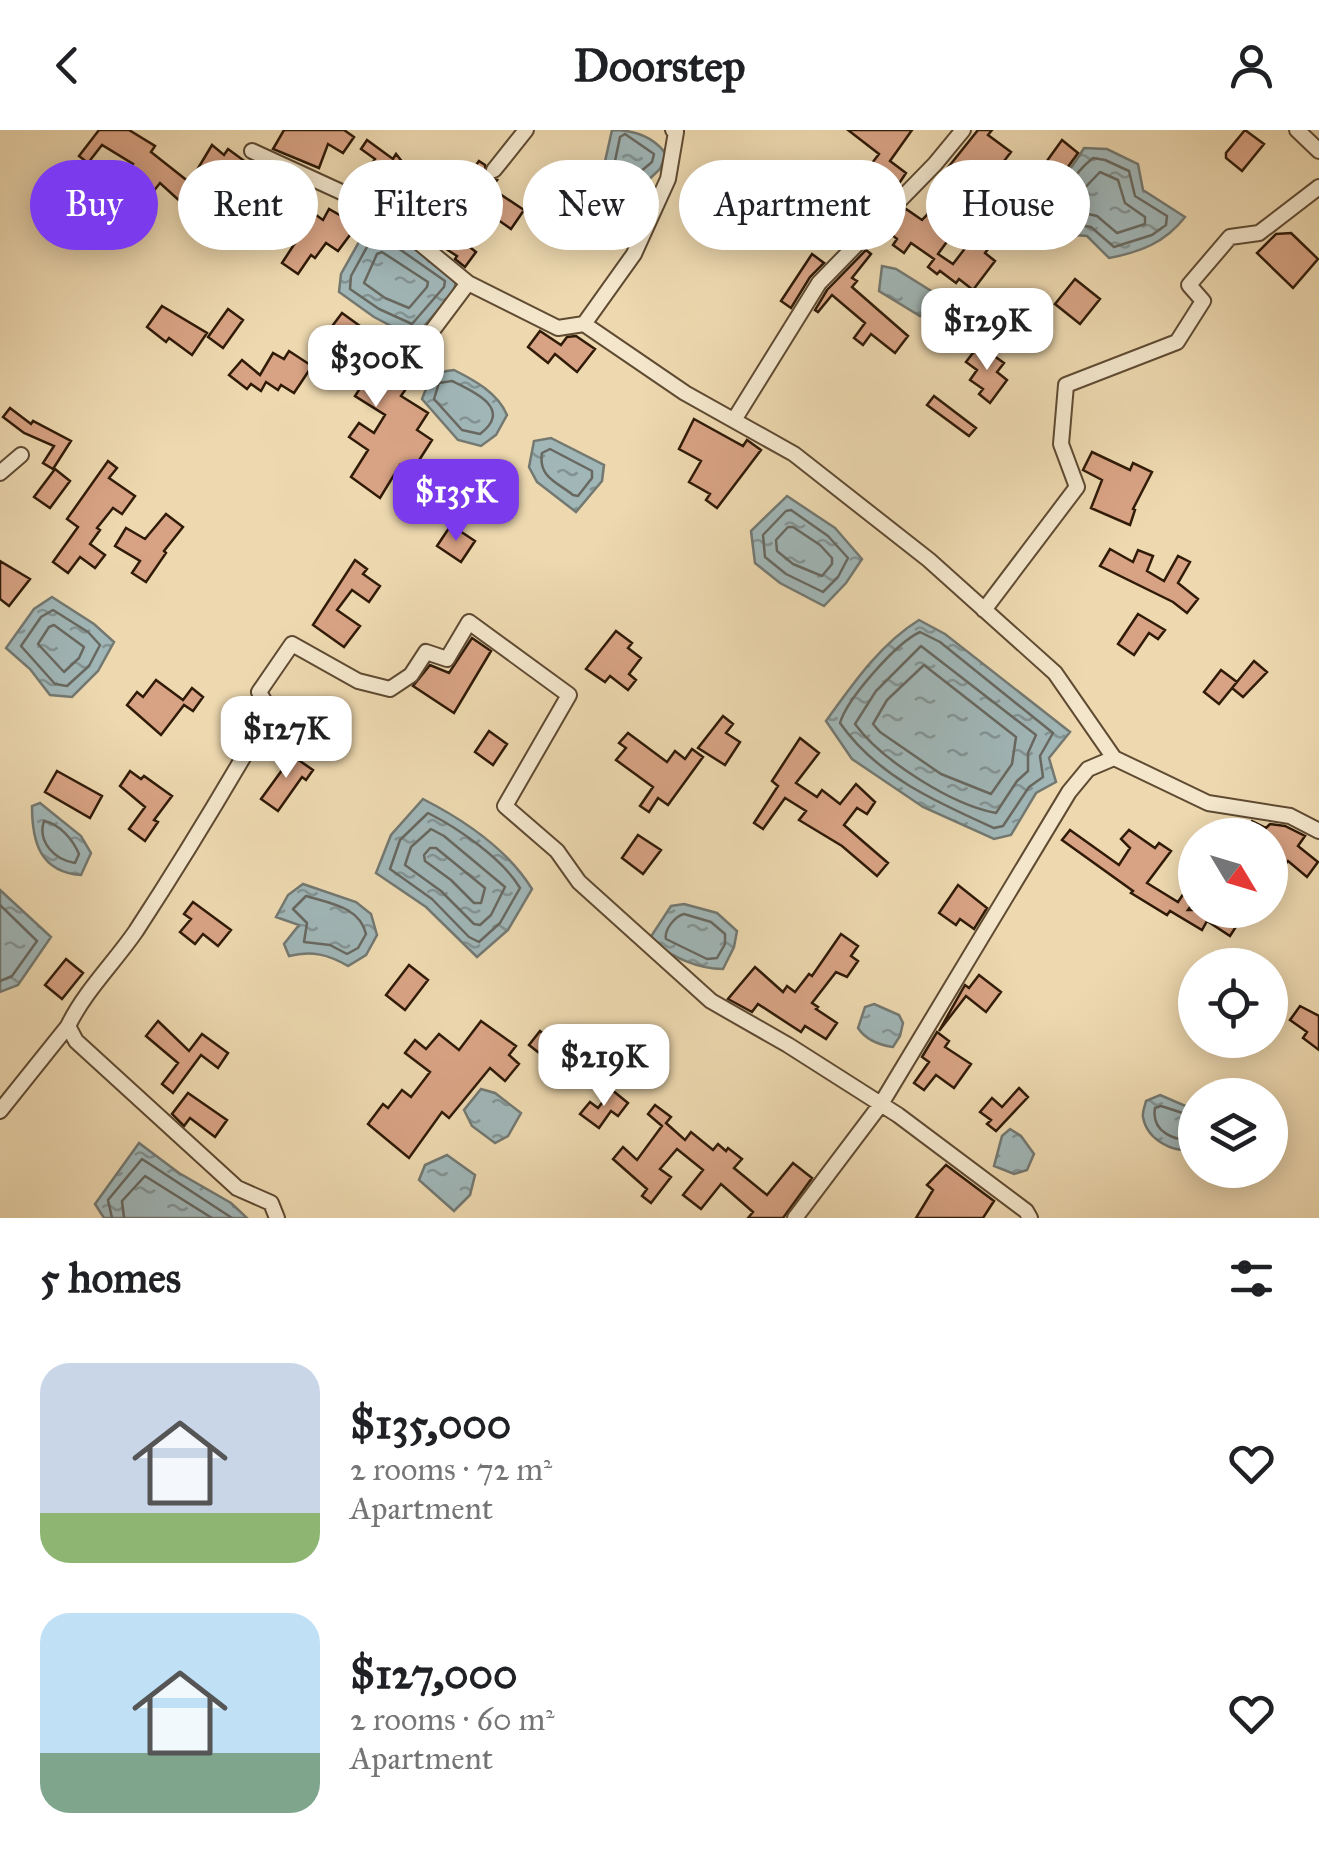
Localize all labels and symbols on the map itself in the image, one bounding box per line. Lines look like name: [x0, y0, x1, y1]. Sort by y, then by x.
pin: $129K: [917, 288, 1057, 373]
pin: $300K: [306, 325, 446, 410]
pin: $135K: [386, 459, 526, 544]
pin: $127K: [216, 696, 356, 781]
north arrow: [1178, 818, 1288, 928]
pin: $219K: [534, 1024, 674, 1109]

